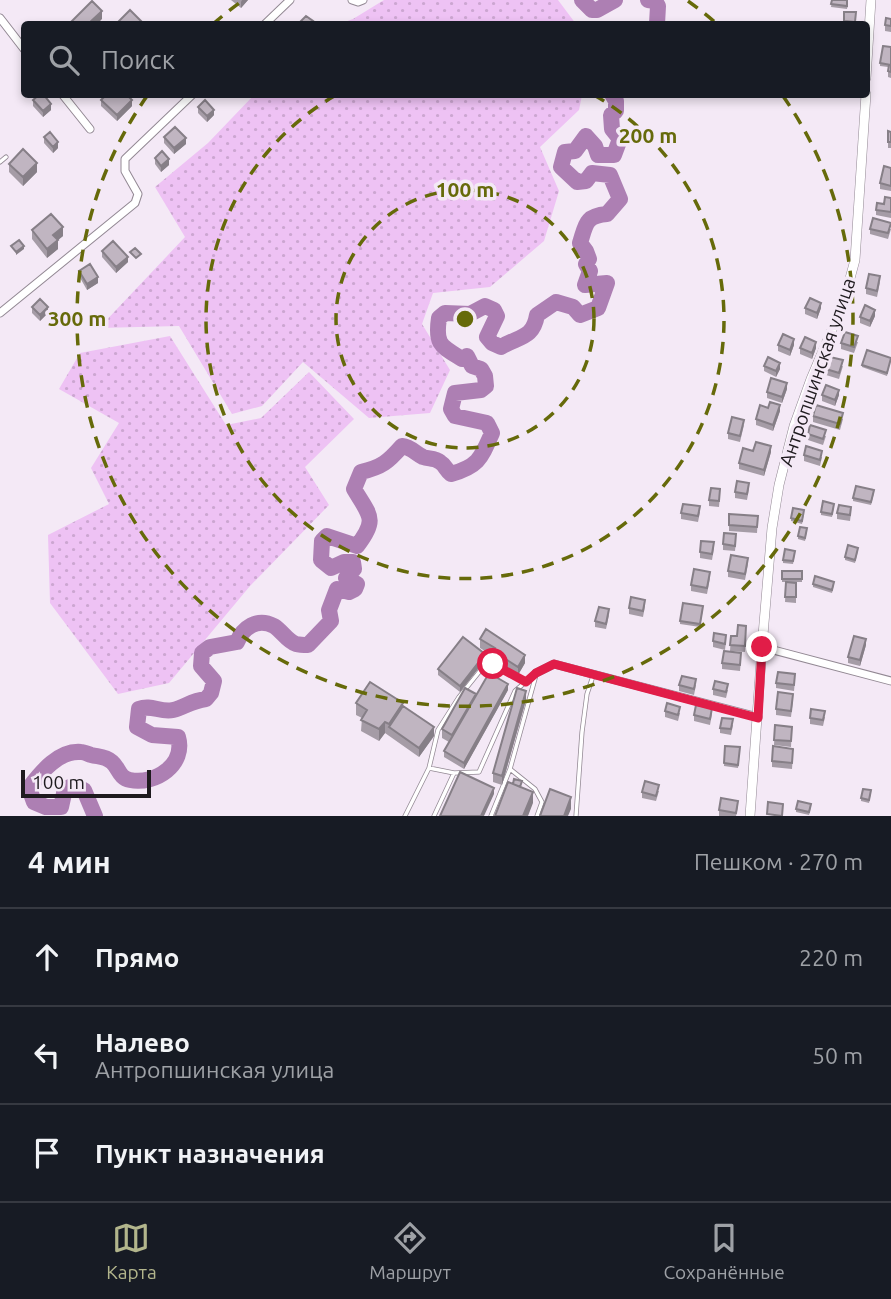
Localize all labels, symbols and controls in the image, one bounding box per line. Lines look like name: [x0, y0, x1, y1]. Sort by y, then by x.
search box: [21, 21, 870, 98]
icon: search: [45, 41, 83, 79]
text: Поиск: [101, 45, 175, 74]
text: 200 m: [619, 123, 677, 147]
text: 100 m: [436, 177, 494, 201]
street label: Антропшинская улица: [774, 275, 860, 469]
text: 300 m: [48, 306, 106, 330]
centre of rings: [453, 307, 477, 331]
route end: [746, 631, 777, 662]
route start: [477, 648, 508, 679]
scale bar: [21, 767, 150, 799]
text: 100 m: [32, 771, 85, 793]
text: 4 мин: [28, 845, 111, 879]
text: Пешком · 270 m: [694, 849, 863, 874]
icon: ahead: [28, 938, 66, 976]
text: Прямо: [95, 943, 179, 972]
text: 220 m: [799, 945, 863, 970]
text: Налево: [95, 1028, 190, 1057]
icon: left: [28, 1036, 66, 1074]
text: 50 m: [812, 1043, 863, 1068]
text: Антропшинская улица: [95, 1057, 334, 1082]
icon: arrive: [28, 1134, 66, 1172]
text: Пункт назначения: [95, 1139, 325, 1168]
tab: Карта: [106, 1219, 157, 1283]
tab: Маршрут: [369, 1219, 451, 1283]
tab: Сохранённые: [663, 1219, 785, 1283]

